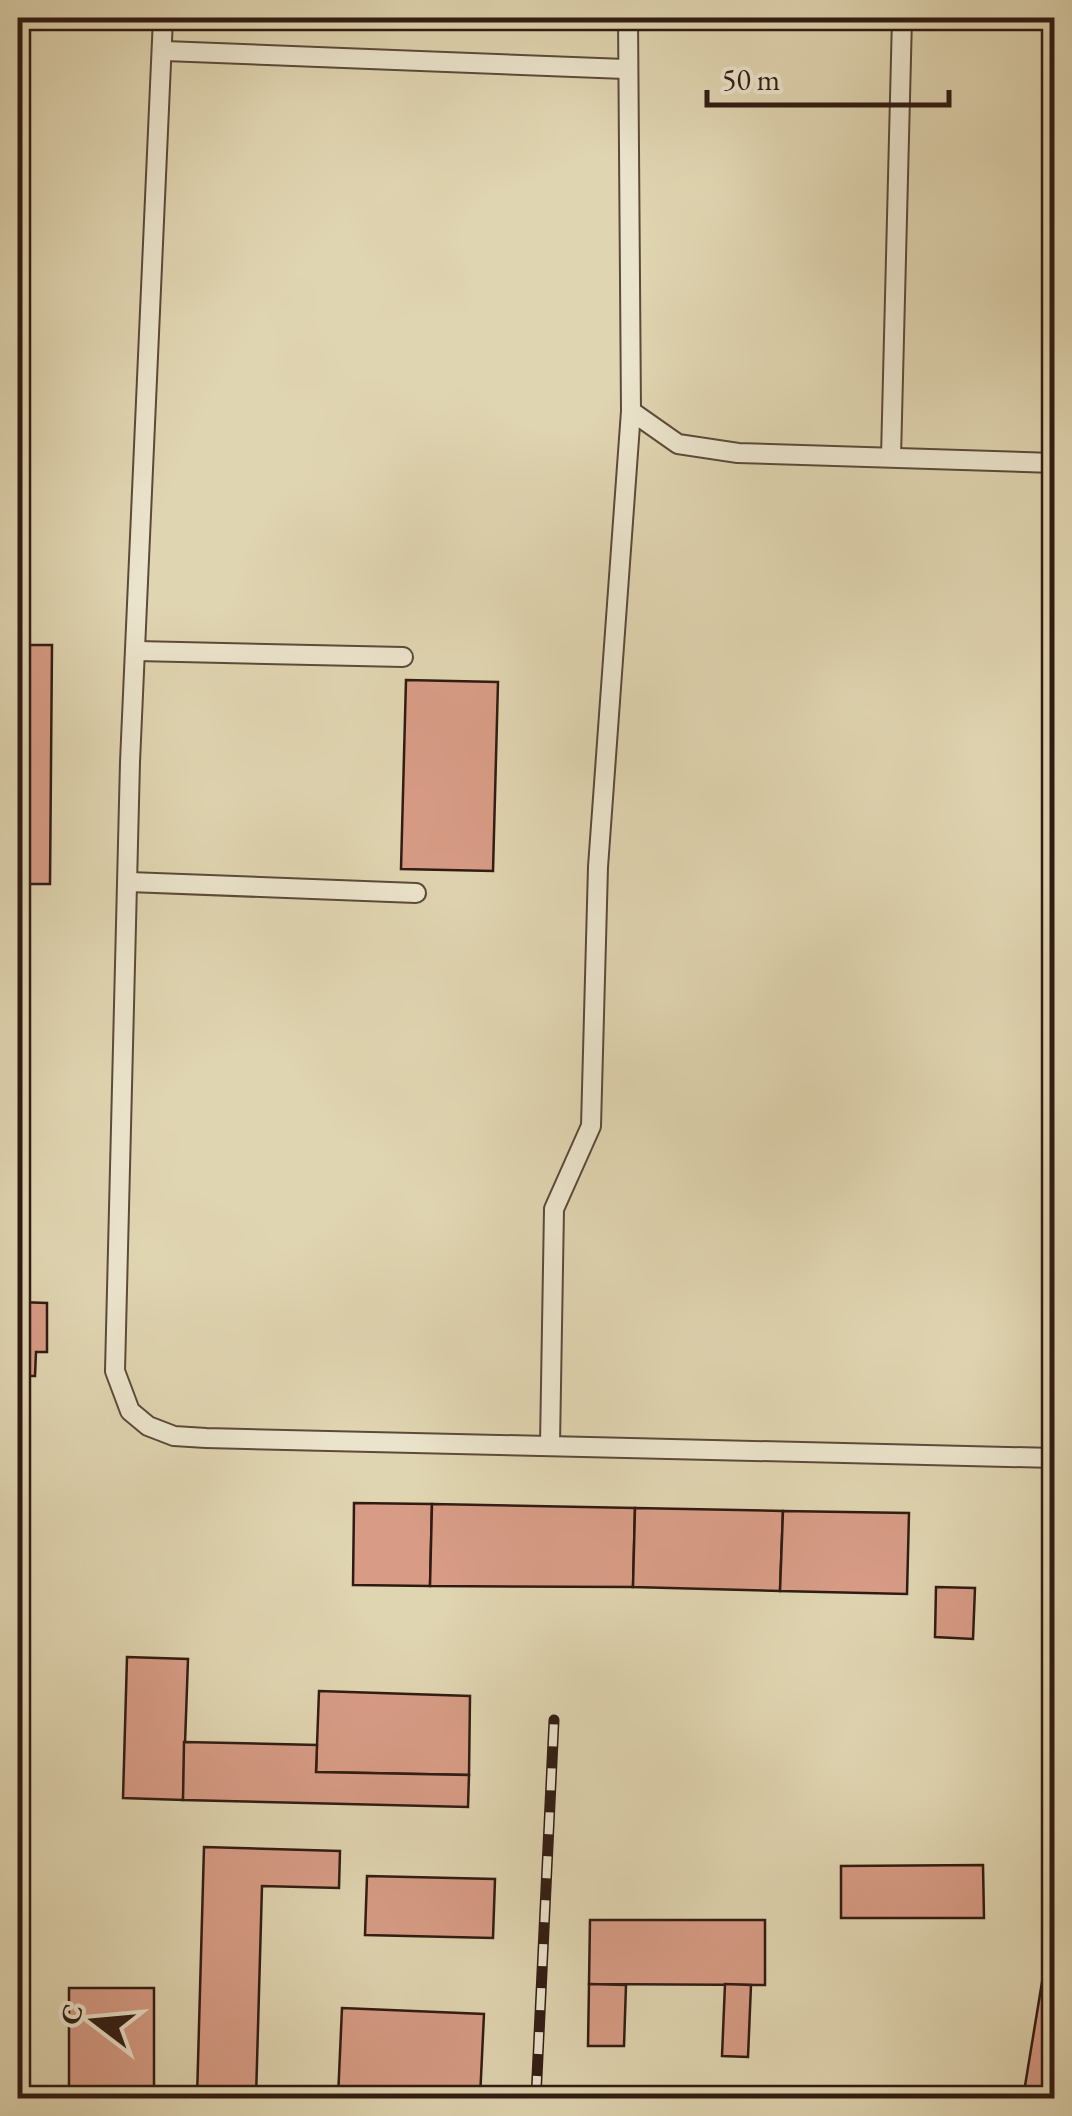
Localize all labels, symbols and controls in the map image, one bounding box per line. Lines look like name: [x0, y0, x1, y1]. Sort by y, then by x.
scale bar: [707, 45, 950, 107]
text: 50 m: [722, 60, 780, 99]
north arrow: [45, 1971, 145, 2071]
text: С: [51, 2000, 91, 2029]

